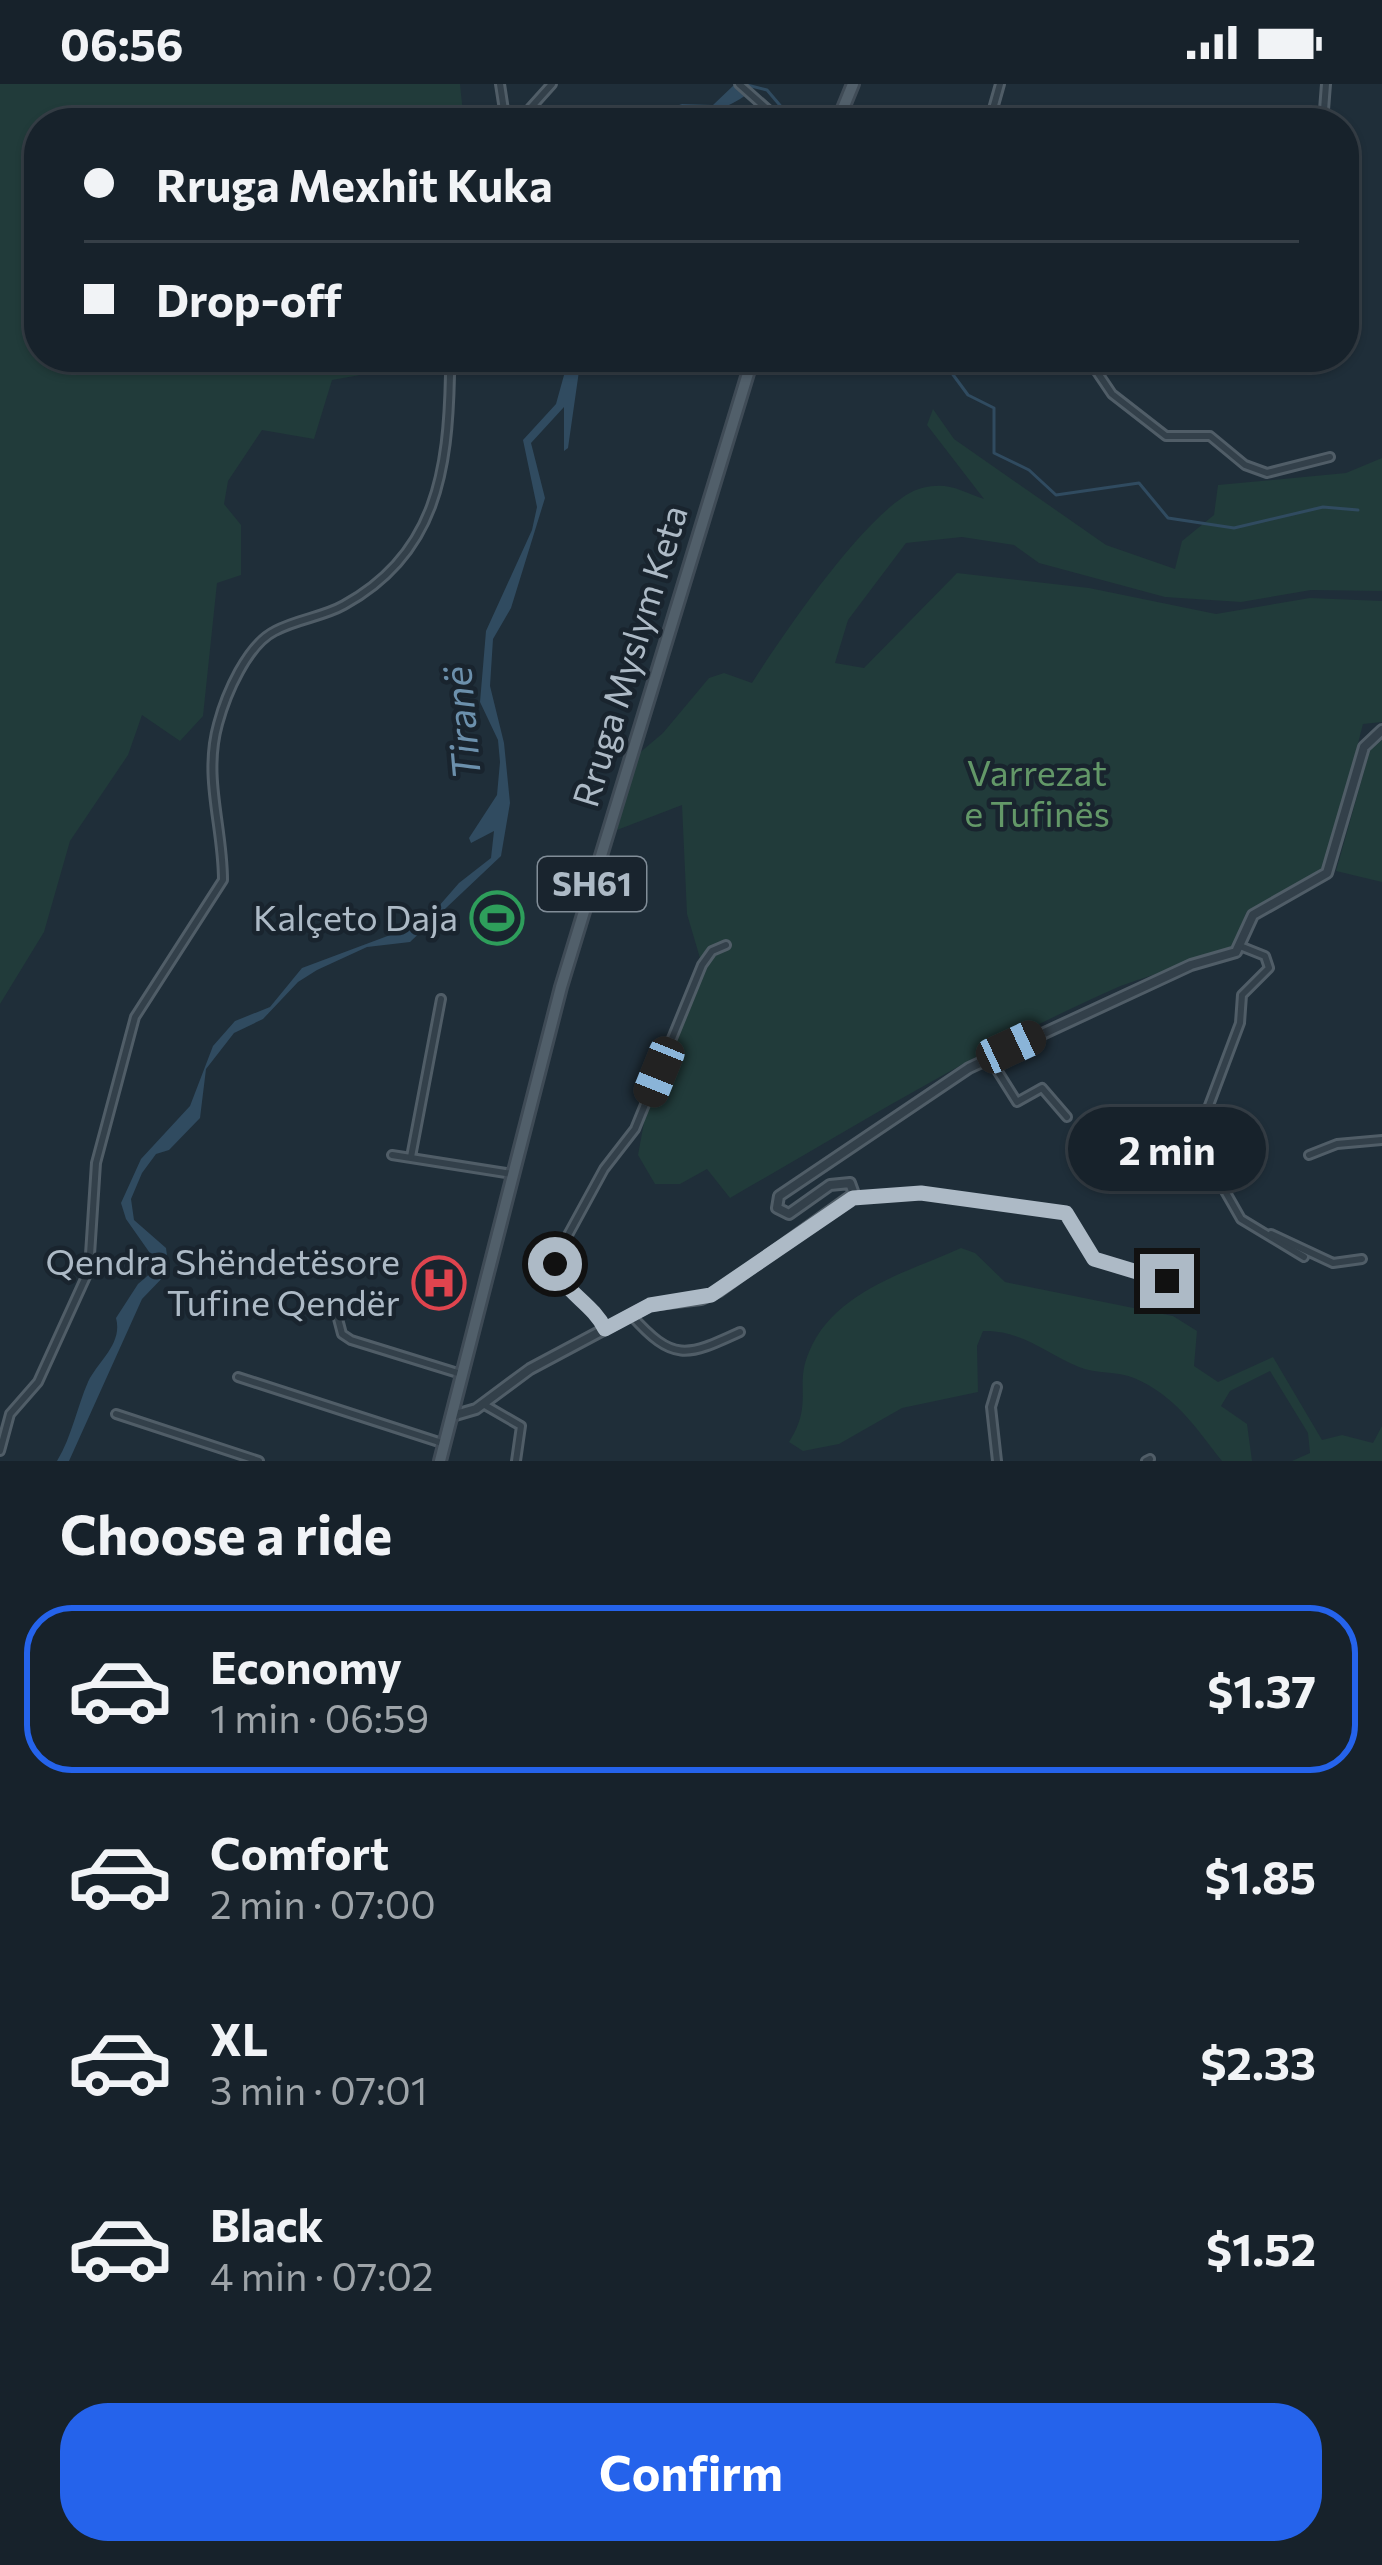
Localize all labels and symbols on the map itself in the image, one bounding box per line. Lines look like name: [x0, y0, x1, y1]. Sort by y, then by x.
street label: Rruga Myslym Keta: [561, 499, 695, 811]
water label: Tiranë: [431, 664, 489, 782]
park label: Varrezat e Tufinës: [964, 749, 1110, 834]
road number: SH61: [538, 857, 646, 911]
sports icon: Kalçeto Daja: [469, 890, 525, 946]
place label: Kalçeto Daja: [253, 894, 458, 938]
car: [971, 1015, 1051, 1079]
car: [629, 1032, 689, 1112]
callout: 2 min: [1068, 1107, 1266, 1191]
route start: [528, 1237, 582, 1291]
place label: Qendra Shëndetësore Tufine Qendër: [45, 1238, 400, 1323]
route end: [1140, 1254, 1194, 1308]
hospital icon: Qendra Shëndetësore Tufine Qendër: [411, 1255, 467, 1311]

